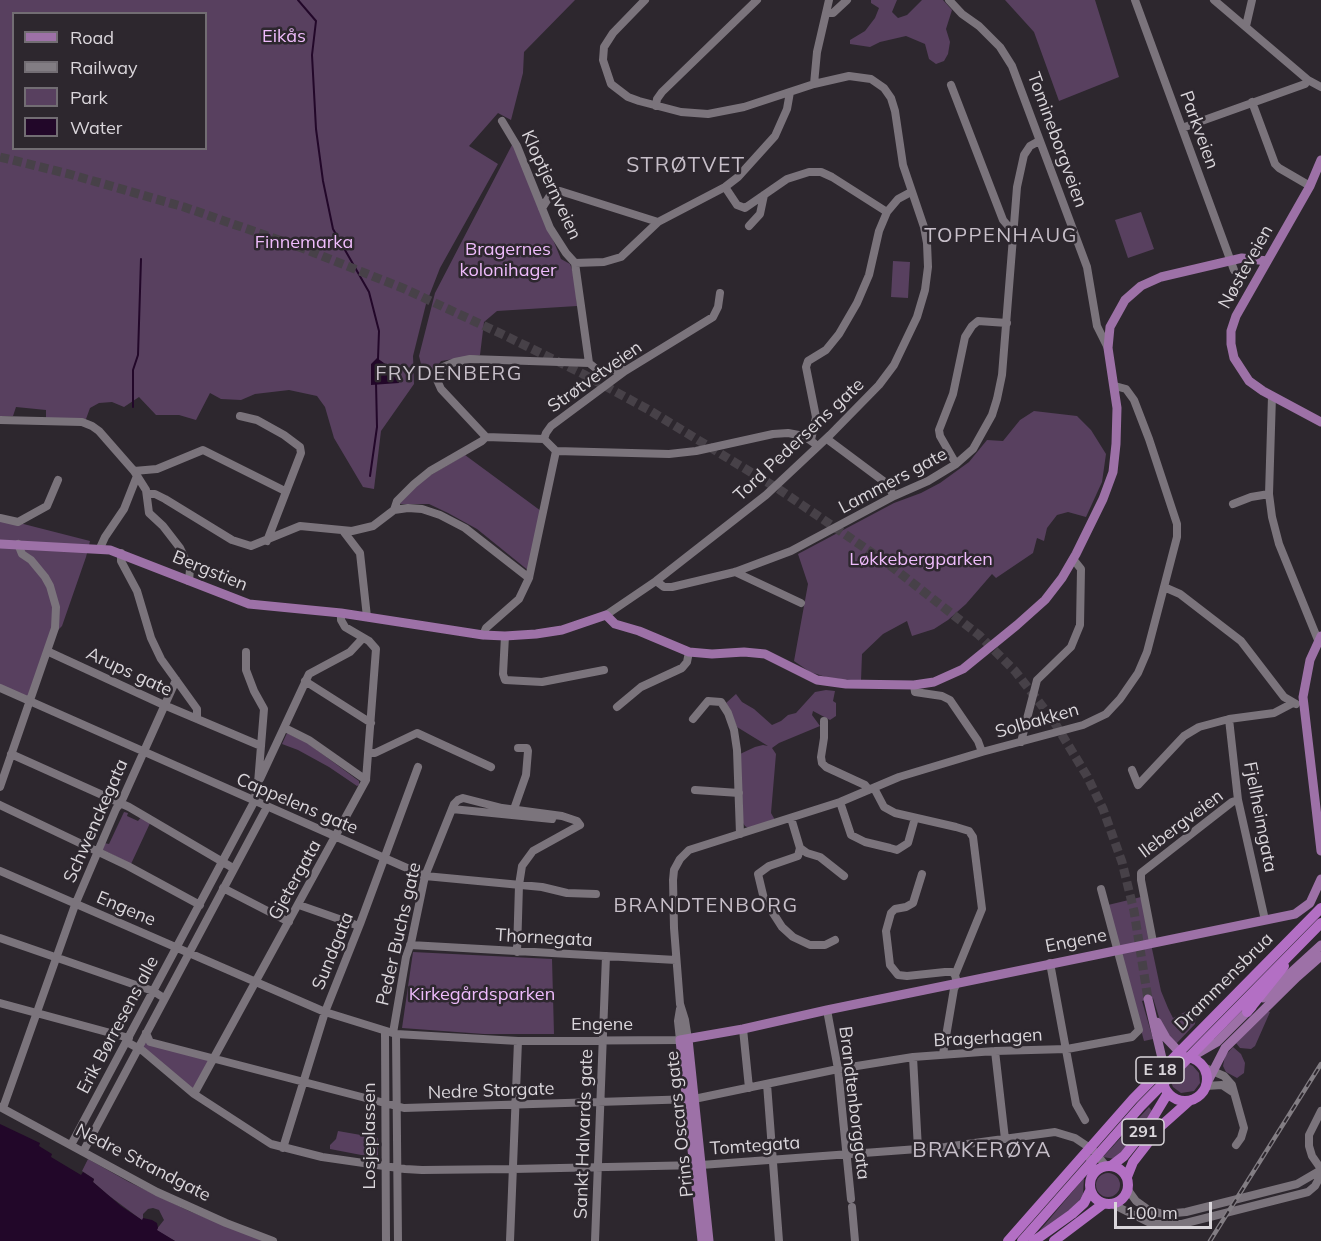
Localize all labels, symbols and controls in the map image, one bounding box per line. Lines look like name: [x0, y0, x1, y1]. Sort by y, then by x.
legend: [12, 12, 207, 150]
text: Road: [70, 26, 114, 49]
park label: Eikås: [262, 26, 306, 48]
text: Railway: [70, 56, 138, 79]
street label: Tomineborgveien: [1023, 69, 1091, 211]
text: Park: [70, 86, 108, 109]
street label: Parkveien: [1175, 88, 1223, 172]
text: Water: [70, 116, 122, 139]
street label: Kloptjernveien: [516, 127, 586, 243]
district label: STRØTVET: [626, 153, 746, 179]
street label: Nøsteveien: [1214, 221, 1278, 313]
district label: TOPPENHAUG: [924, 224, 1078, 248]
park label: Finnemarka: [255, 232, 353, 254]
park label: Bragernes kolonihager: [459, 239, 557, 282]
street label: Strøtvetveien: [544, 337, 646, 417]
district label: FRYDENBERG: [375, 362, 523, 386]
street label: Tord Pedersens gate: [729, 374, 869, 506]
street label: Lammers gate: [835, 443, 951, 519]
street label: Bergstien: [169, 546, 251, 596]
park label: Løkkebergparken: [849, 549, 993, 571]
street label: Arups gate: [83, 643, 175, 701]
street label: Solbakken: [993, 699, 1081, 743]
street label: Schwenckegata: [59, 756, 133, 886]
street label: Fjellheimgata: [1239, 760, 1281, 874]
street label: Cappelens gate: [233, 769, 361, 839]
street label: Ilebergveien: [1134, 785, 1228, 863]
street label: Gjetergata: [264, 836, 326, 924]
street label: Peder Buchs gate: [372, 860, 426, 1008]
street label: Engene: [93, 887, 159, 931]
district label: BRANDTENBORG: [613, 894, 799, 918]
street label: Sundgata: [308, 909, 358, 993]
street label: Engene: [1043, 924, 1109, 958]
street label: Thornegata: [495, 925, 593, 951]
street label: Drammensbrua: [1170, 928, 1278, 1036]
street label: Erik Børresens alle: [73, 953, 163, 1097]
park label: Kirkegårdsparken: [409, 984, 555, 1006]
street label: Engene: [571, 1014, 633, 1036]
street label: Bragerhagen: [933, 1024, 1043, 1052]
street label: Brandtenborggata: [834, 1025, 874, 1181]
street label: Sankt Halvards gate: [570, 1049, 598, 1219]
street label: Prins Oscars gate: [662, 1050, 698, 1198]
road number: E 18: [1136, 1057, 1184, 1083]
street label: Nedre Storgate: [427, 1078, 555, 1104]
street label: Losjeplassen: [359, 1082, 381, 1190]
road number: 291: [1122, 1119, 1164, 1145]
street label: Nedre Strandgate: [72, 1120, 214, 1206]
street label: Tomtegata: [709, 1132, 801, 1160]
district label: BRAKERØYA: [912, 1138, 1052, 1164]
scale bar: [1117, 1190, 1214, 1228]
text: 100 m: [1125, 1201, 1178, 1224]

